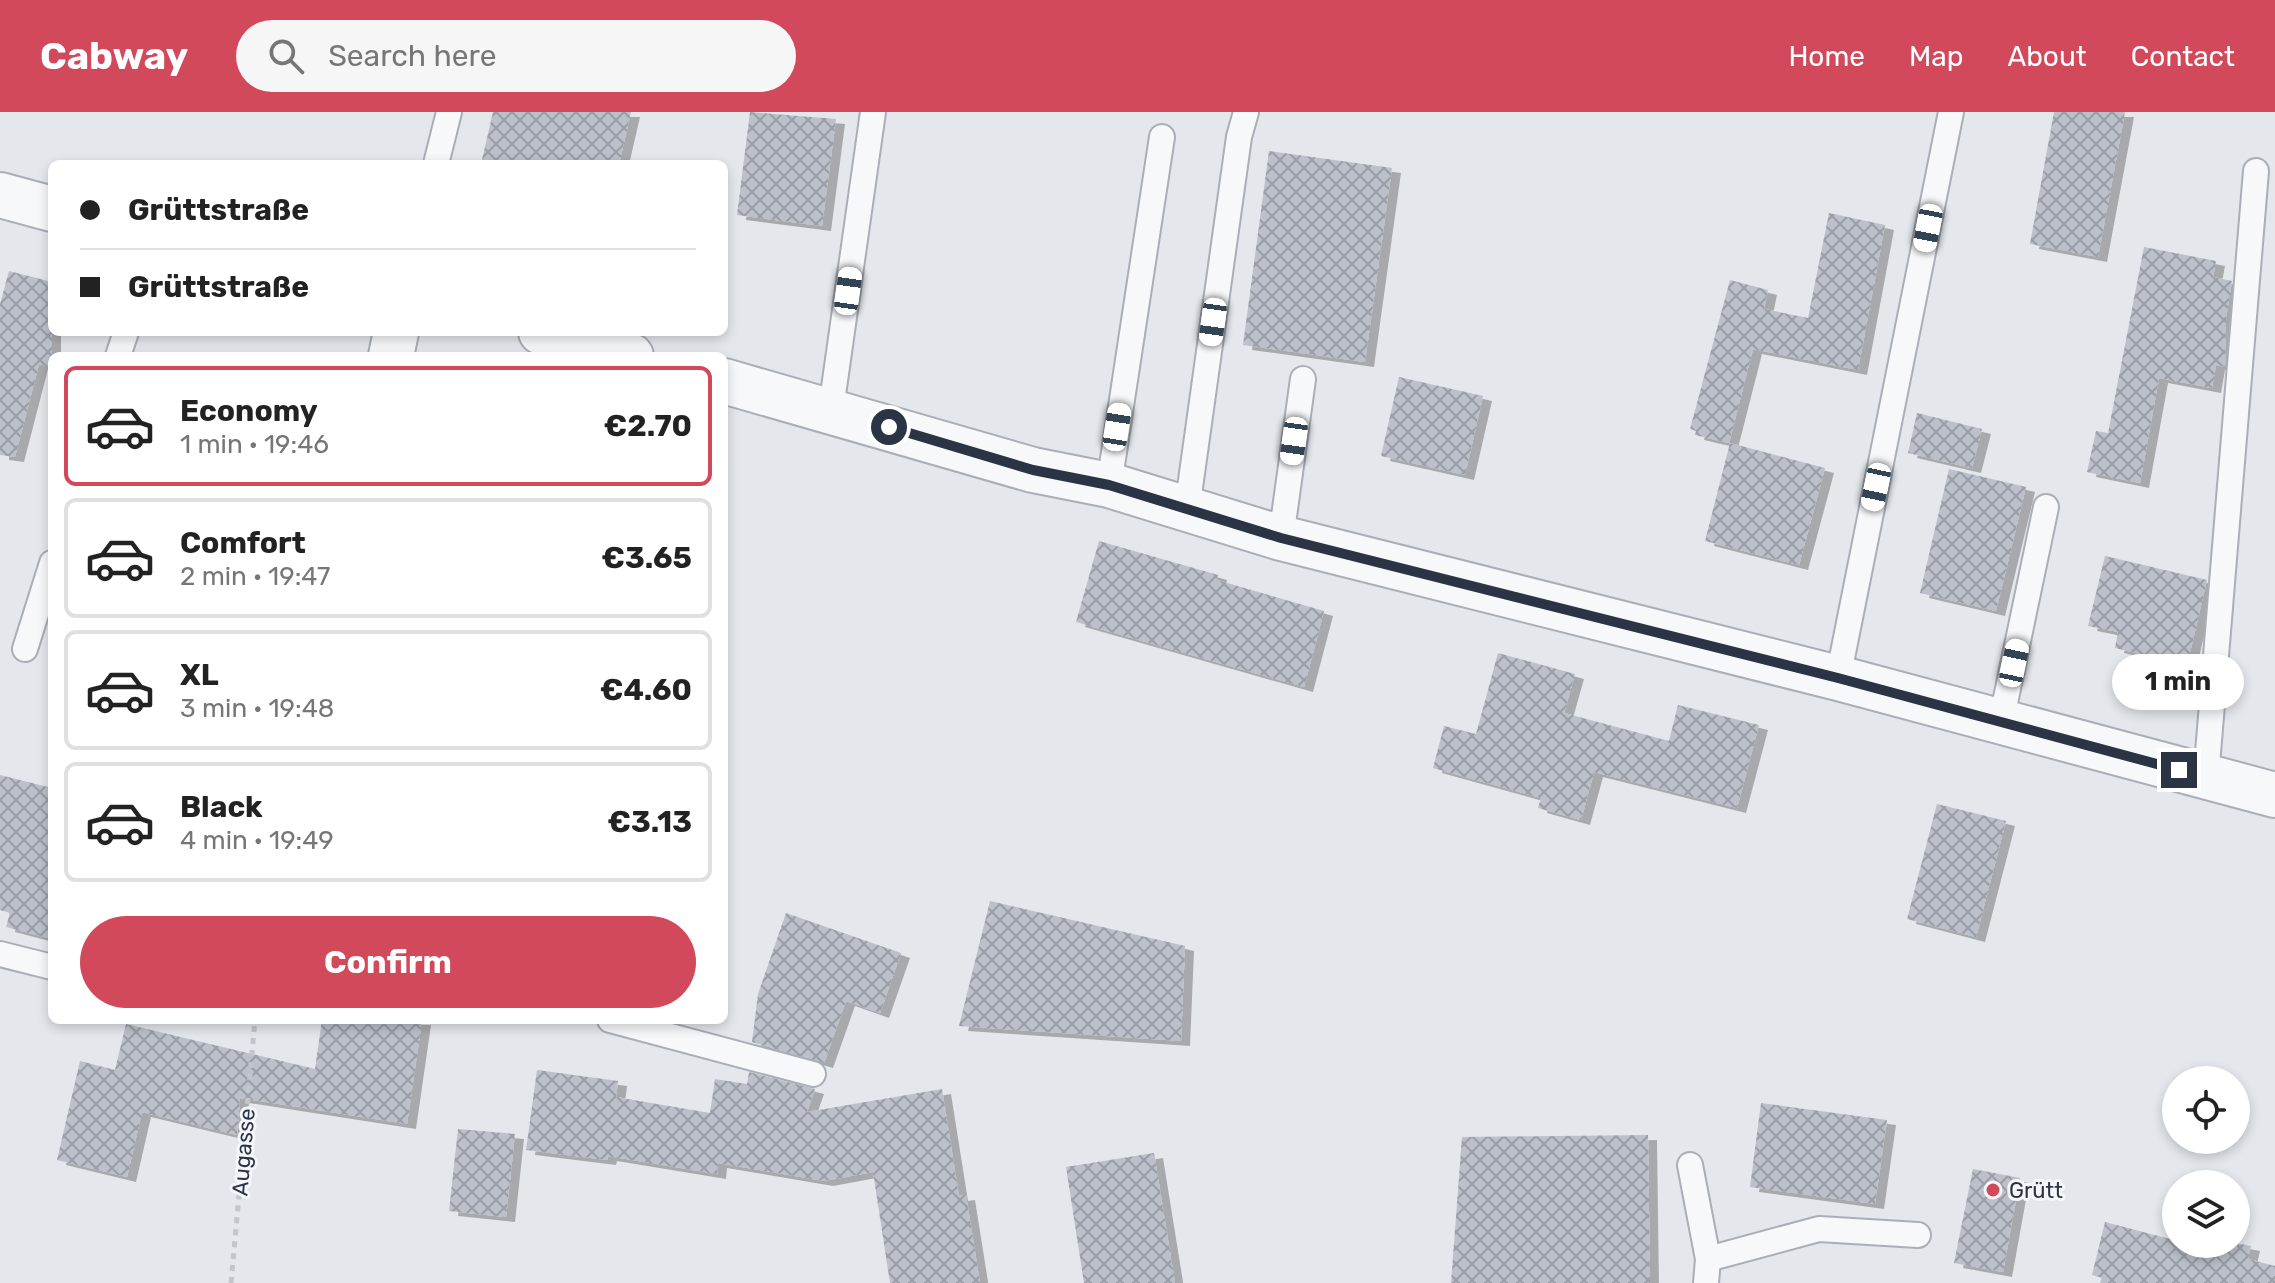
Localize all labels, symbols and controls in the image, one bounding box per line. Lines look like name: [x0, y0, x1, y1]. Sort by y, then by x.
search box: [236, 20, 796, 92]
text: Cabway: [40, 33, 188, 79]
icon: search: [264, 34, 308, 78]
text: Search here: [328, 38, 496, 74]
text: Home: [1788, 40, 1865, 73]
text: Map: [1909, 40, 1963, 73]
text: About: [2007, 40, 2087, 73]
text: Contact: [2131, 40, 2235, 73]
text: Grüttstraße: [128, 192, 309, 228]
car: [1912, 202, 1944, 254]
car: [833, 266, 863, 316]
text: Grüttstraße: [128, 269, 309, 305]
car: [1198, 297, 1228, 347]
icon: car: [84, 390, 156, 462]
text: Economy: [180, 393, 318, 429]
car: [1101, 401, 1133, 453]
text: €2.70: [604, 408, 692, 444]
route start: [871, 409, 907, 445]
car: [1279, 416, 1309, 466]
text: 1 min · 19:46: [180, 429, 329, 460]
car: [1859, 461, 1893, 513]
icon: car: [84, 522, 156, 594]
text: Comfort: [180, 525, 306, 561]
text: €3.65: [601, 540, 692, 576]
text: 2 min · 19:47: [180, 561, 330, 592]
car: [1997, 637, 2031, 689]
icon: car: [84, 654, 156, 726]
callout: 1 min: [2113, 654, 2245, 710]
text: XL: [180, 657, 219, 693]
text: 1 min: [2145, 666, 2211, 697]
text: €4.60: [600, 672, 692, 708]
text: 3 min · 19:48: [180, 693, 334, 724]
route end: [2161, 752, 2197, 788]
icon: car: [84, 786, 156, 858]
text: Black: [180, 789, 263, 825]
text: €3.13: [607, 804, 692, 840]
text: 4 min · 19:49: [180, 825, 334, 856]
button: Confirm: [80, 916, 696, 1008]
map controls: [2162, 1066, 2250, 1258]
button: locate: [2162, 1066, 2250, 1154]
street label: Augasse: [226, 1107, 261, 1197]
button: layers: [2162, 1170, 2250, 1258]
place label: Grütt: [2009, 1177, 2063, 1204]
marker: Grütt: [1984, 1181, 2002, 1199]

